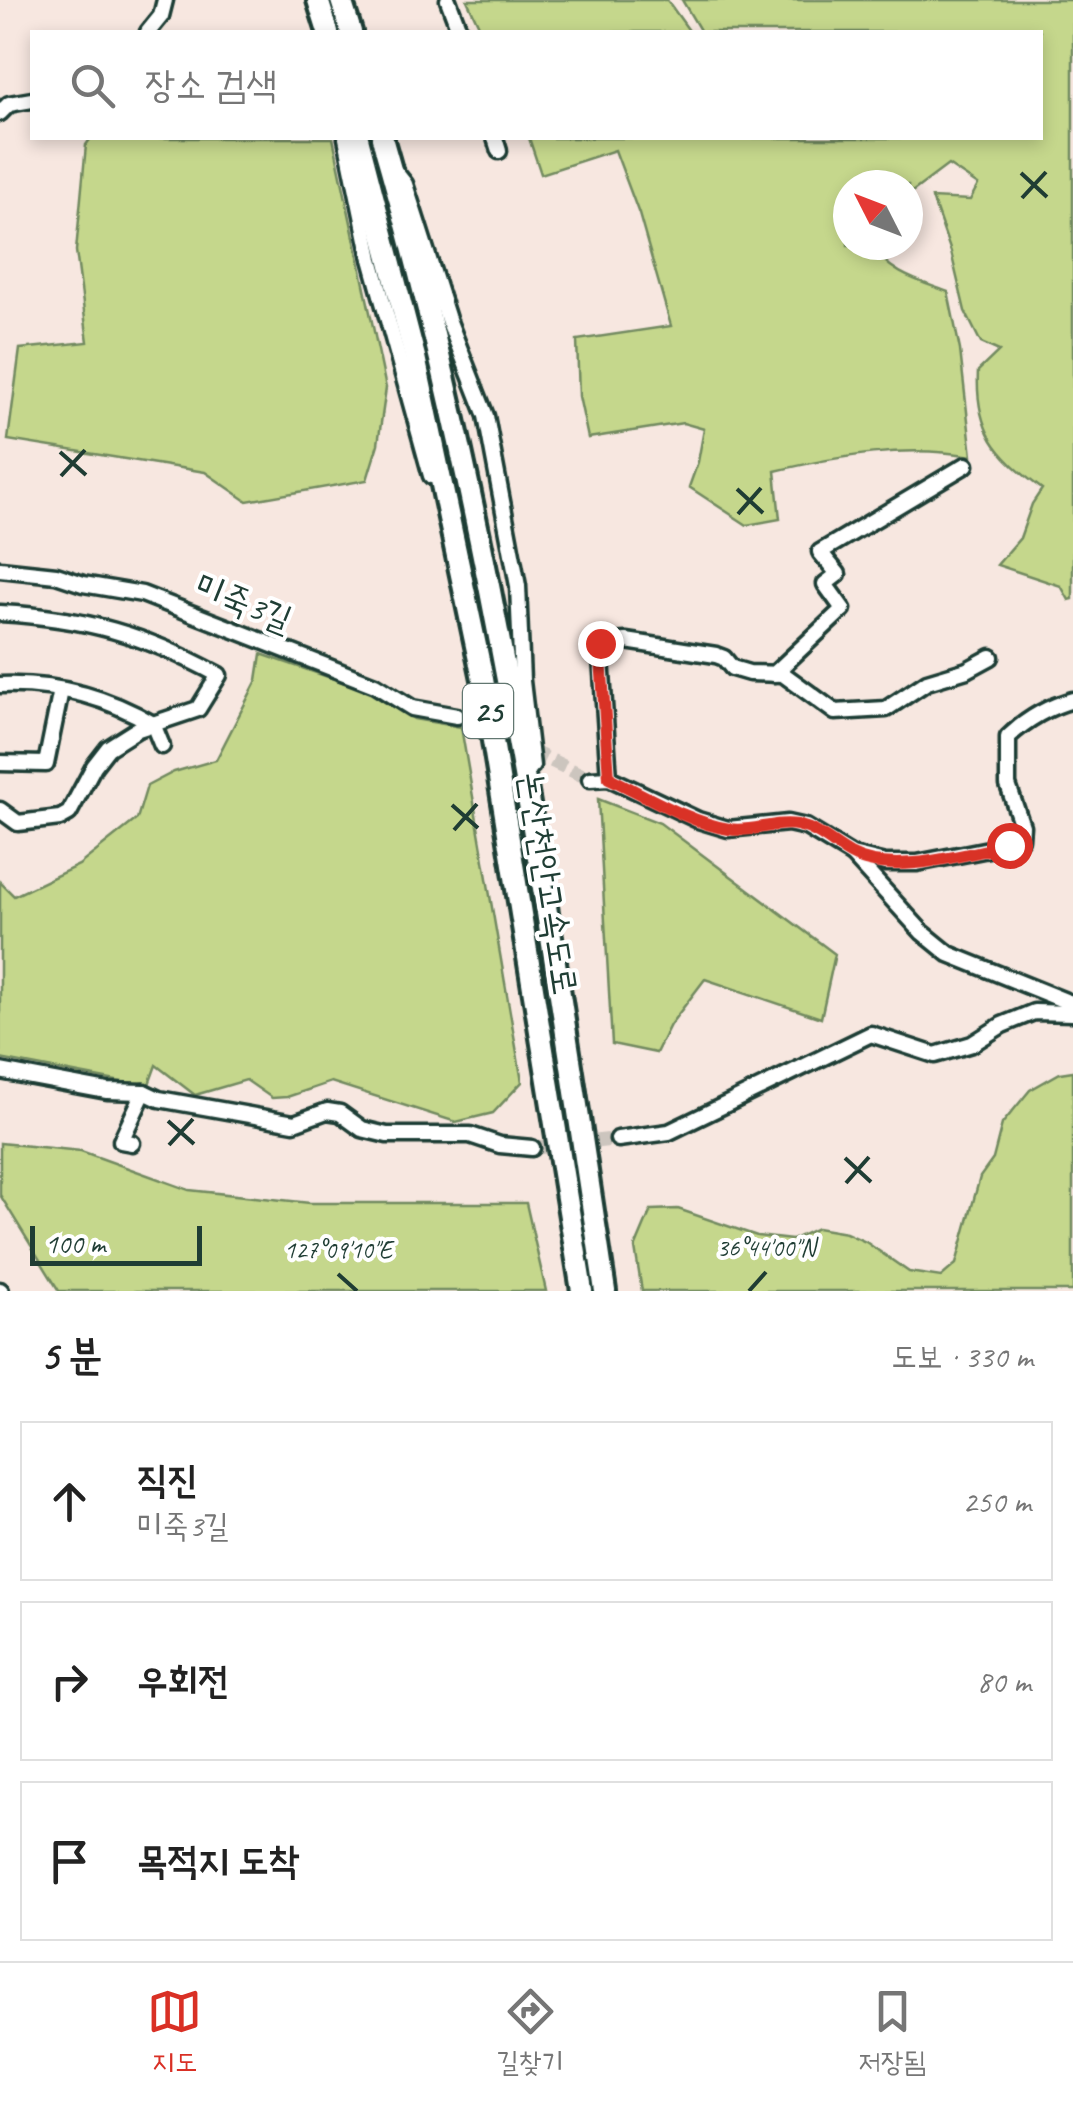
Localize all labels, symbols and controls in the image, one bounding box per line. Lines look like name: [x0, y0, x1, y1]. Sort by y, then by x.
search box: [30, 30, 1043, 140]
icon: search: [65, 58, 120, 113]
text: 장소 검색: [145, 61, 277, 108]
north arrow: [833, 170, 923, 260]
street label: 미죽3길: [189, 563, 299, 642]
route end: [578, 621, 624, 667]
road number: 25: [463, 684, 513, 738]
street label: 논산천안고속도로: [509, 768, 588, 998]
route start: [987, 823, 1033, 869]
scale bar: [30, 1221, 202, 1266]
text: 100 m: [45, 1226, 105, 1261]
text: 36°44'00"N: [717, 1232, 819, 1264]
text: 127°09'10"E: [284, 1234, 395, 1266]
text: 5 분: [40, 1329, 102, 1382]
text: 도보 · 330 m: [891, 1336, 1033, 1377]
text: 직진: [137, 1456, 198, 1503]
icon: ahead: [42, 1474, 97, 1529]
text: 250 m: [962, 1481, 1031, 1522]
text: 미죽3길: [137, 1505, 229, 1546]
icon: right: [42, 1654, 97, 1709]
text: 우회전: [137, 1657, 229, 1704]
text: 80 m: [977, 1661, 1031, 1702]
icon: arrive: [42, 1834, 97, 1889]
text: 목적지 도착: [137, 1837, 299, 1884]
tab: 지도: [147, 1984, 202, 2081]
tab: 길찾기: [496, 1984, 564, 2081]
tab: 저장됨: [858, 1984, 926, 2081]

